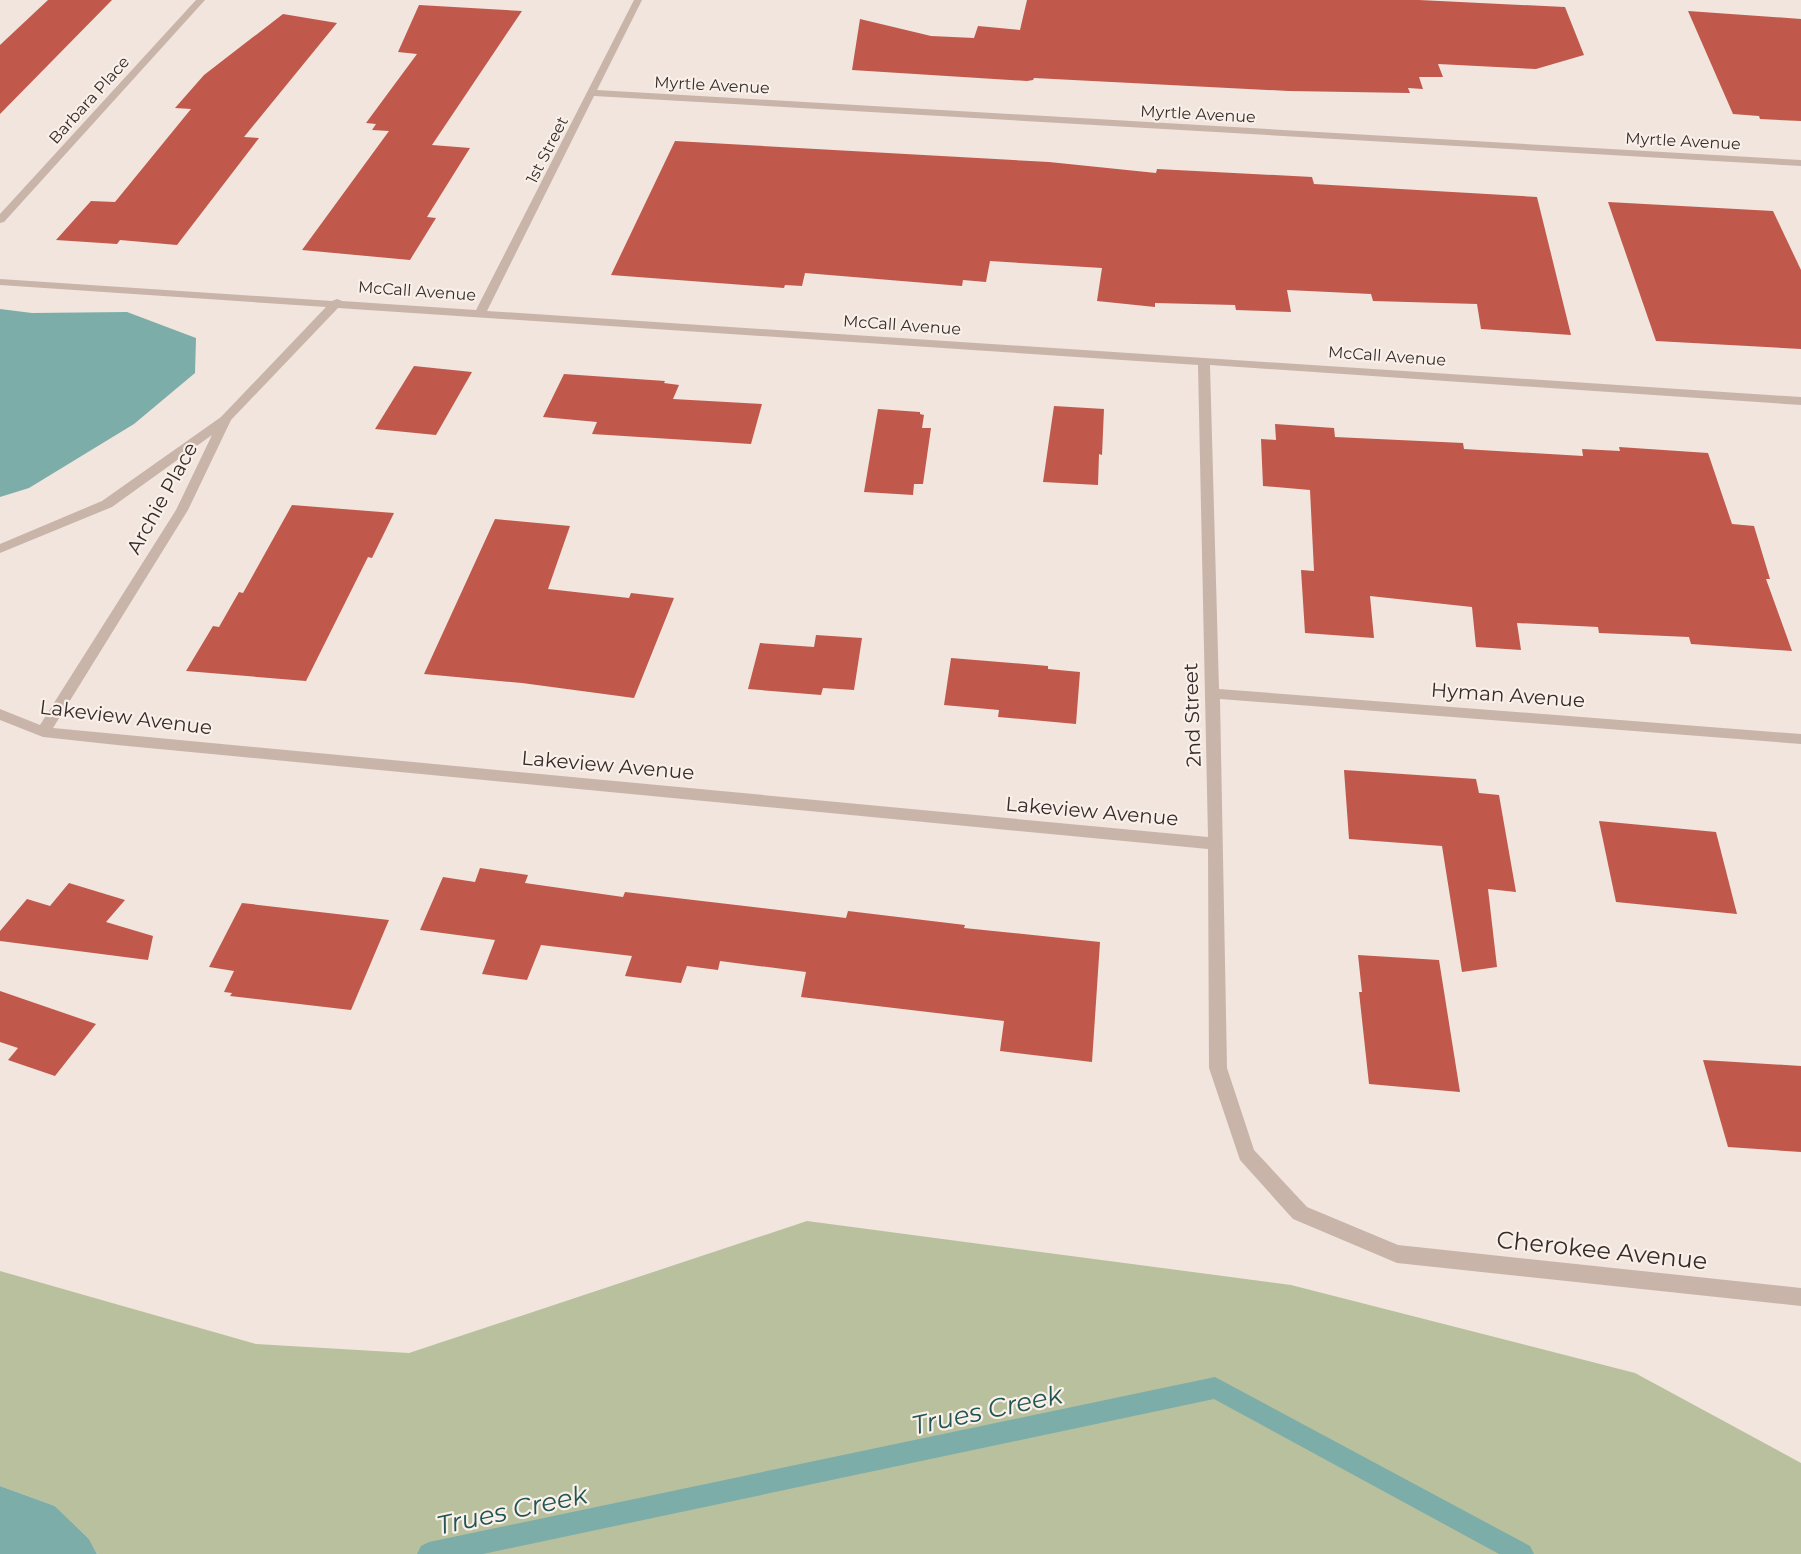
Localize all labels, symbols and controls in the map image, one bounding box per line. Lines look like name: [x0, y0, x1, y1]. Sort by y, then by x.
street label: Barbara Place: [45, 52, 133, 148]
street label: Myrtle Avenue: [654, 72, 770, 98]
street label: Myrtle Avenue: [1140, 101, 1256, 127]
street label: 1st Street: [522, 113, 572, 187]
street label: Myrtle Avenue: [1625, 128, 1741, 154]
street label: McCall Avenue: [357, 277, 477, 305]
street label: McCall Avenue: [842, 311, 962, 339]
street label: McCall Avenue: [1327, 342, 1447, 370]
street label: Archie Place: [121, 438, 203, 558]
street label: 2nd Street: [1178, 663, 1206, 767]
street label: Hyman Avenue: [1430, 678, 1586, 712]
street label: Lakeview Avenue: [38, 695, 214, 739]
street label: Lakeview Avenue: [521, 745, 695, 785]
street label: Lakeview Avenue: [1005, 791, 1179, 831]
street label: Cherokee Avenue: [1495, 1225, 1709, 1275]
water label: Trues Creek: [909, 1378, 1067, 1442]
water label: Trues Creek: [434, 1478, 592, 1542]

